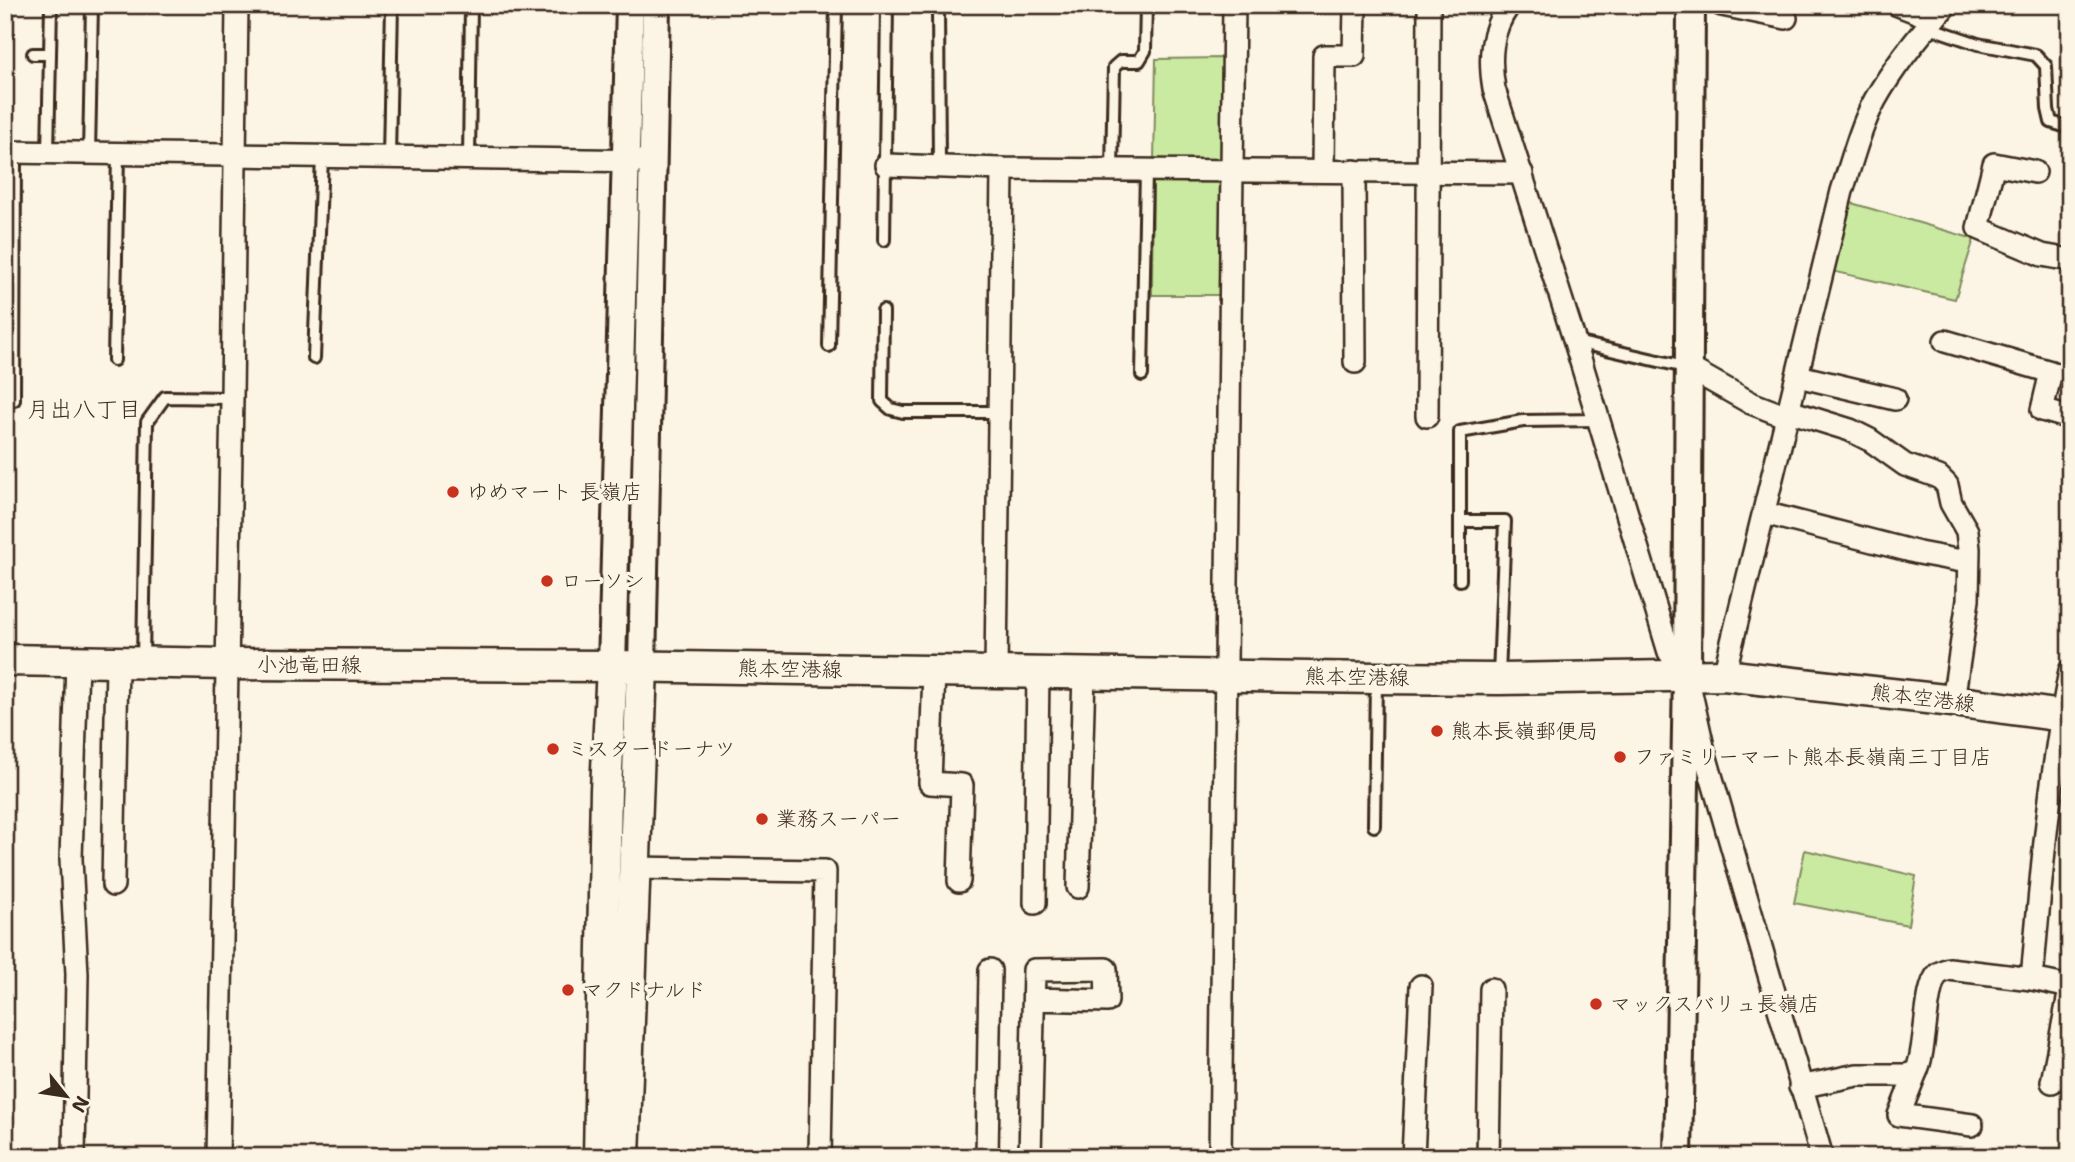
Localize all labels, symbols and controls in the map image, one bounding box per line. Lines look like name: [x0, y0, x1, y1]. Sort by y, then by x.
district label: 月出八丁目: [27, 394, 142, 424]
place label: ゆめマート 長嶺店: [467, 478, 642, 506]
marker: ゆめマート 長嶺店: [445, 484, 461, 500]
place label: ローソン: [561, 567, 645, 595]
marker: ローソン: [539, 573, 555, 589]
street label: 小池竜田線: [257, 651, 362, 679]
street label: 熊本空港線: [737, 654, 843, 684]
street label: 熊本空港線: [1304, 662, 1410, 692]
street label: 熊本空港線: [1869, 678, 1977, 718]
place label: 熊本長嶺郵便局: [1451, 717, 1598, 745]
marker: 熊本長嶺郵便局: [1429, 723, 1445, 739]
place label: ミスタードーナツ: [567, 735, 735, 763]
marker: ミスタードーナツ: [545, 741, 561, 757]
place label: ファミリーマート熊本長嶺南三丁目店: [1634, 743, 1991, 771]
marker: ファミリーマート熊本長嶺南三丁目店: [1612, 749, 1628, 765]
place label: 業務スーパー: [776, 805, 901, 833]
marker: 業務スーパー: [754, 811, 770, 827]
place label: マクドナルド: [582, 976, 706, 1004]
marker: マクドナルド: [560, 982, 576, 998]
place label: マックスバリュ長嶺店: [1610, 990, 1820, 1018]
marker: マックスバリュ長嶺店: [1588, 996, 1604, 1012]
north arrow: [32, 1060, 102, 1130]
text: N: [66, 1091, 95, 1117]

